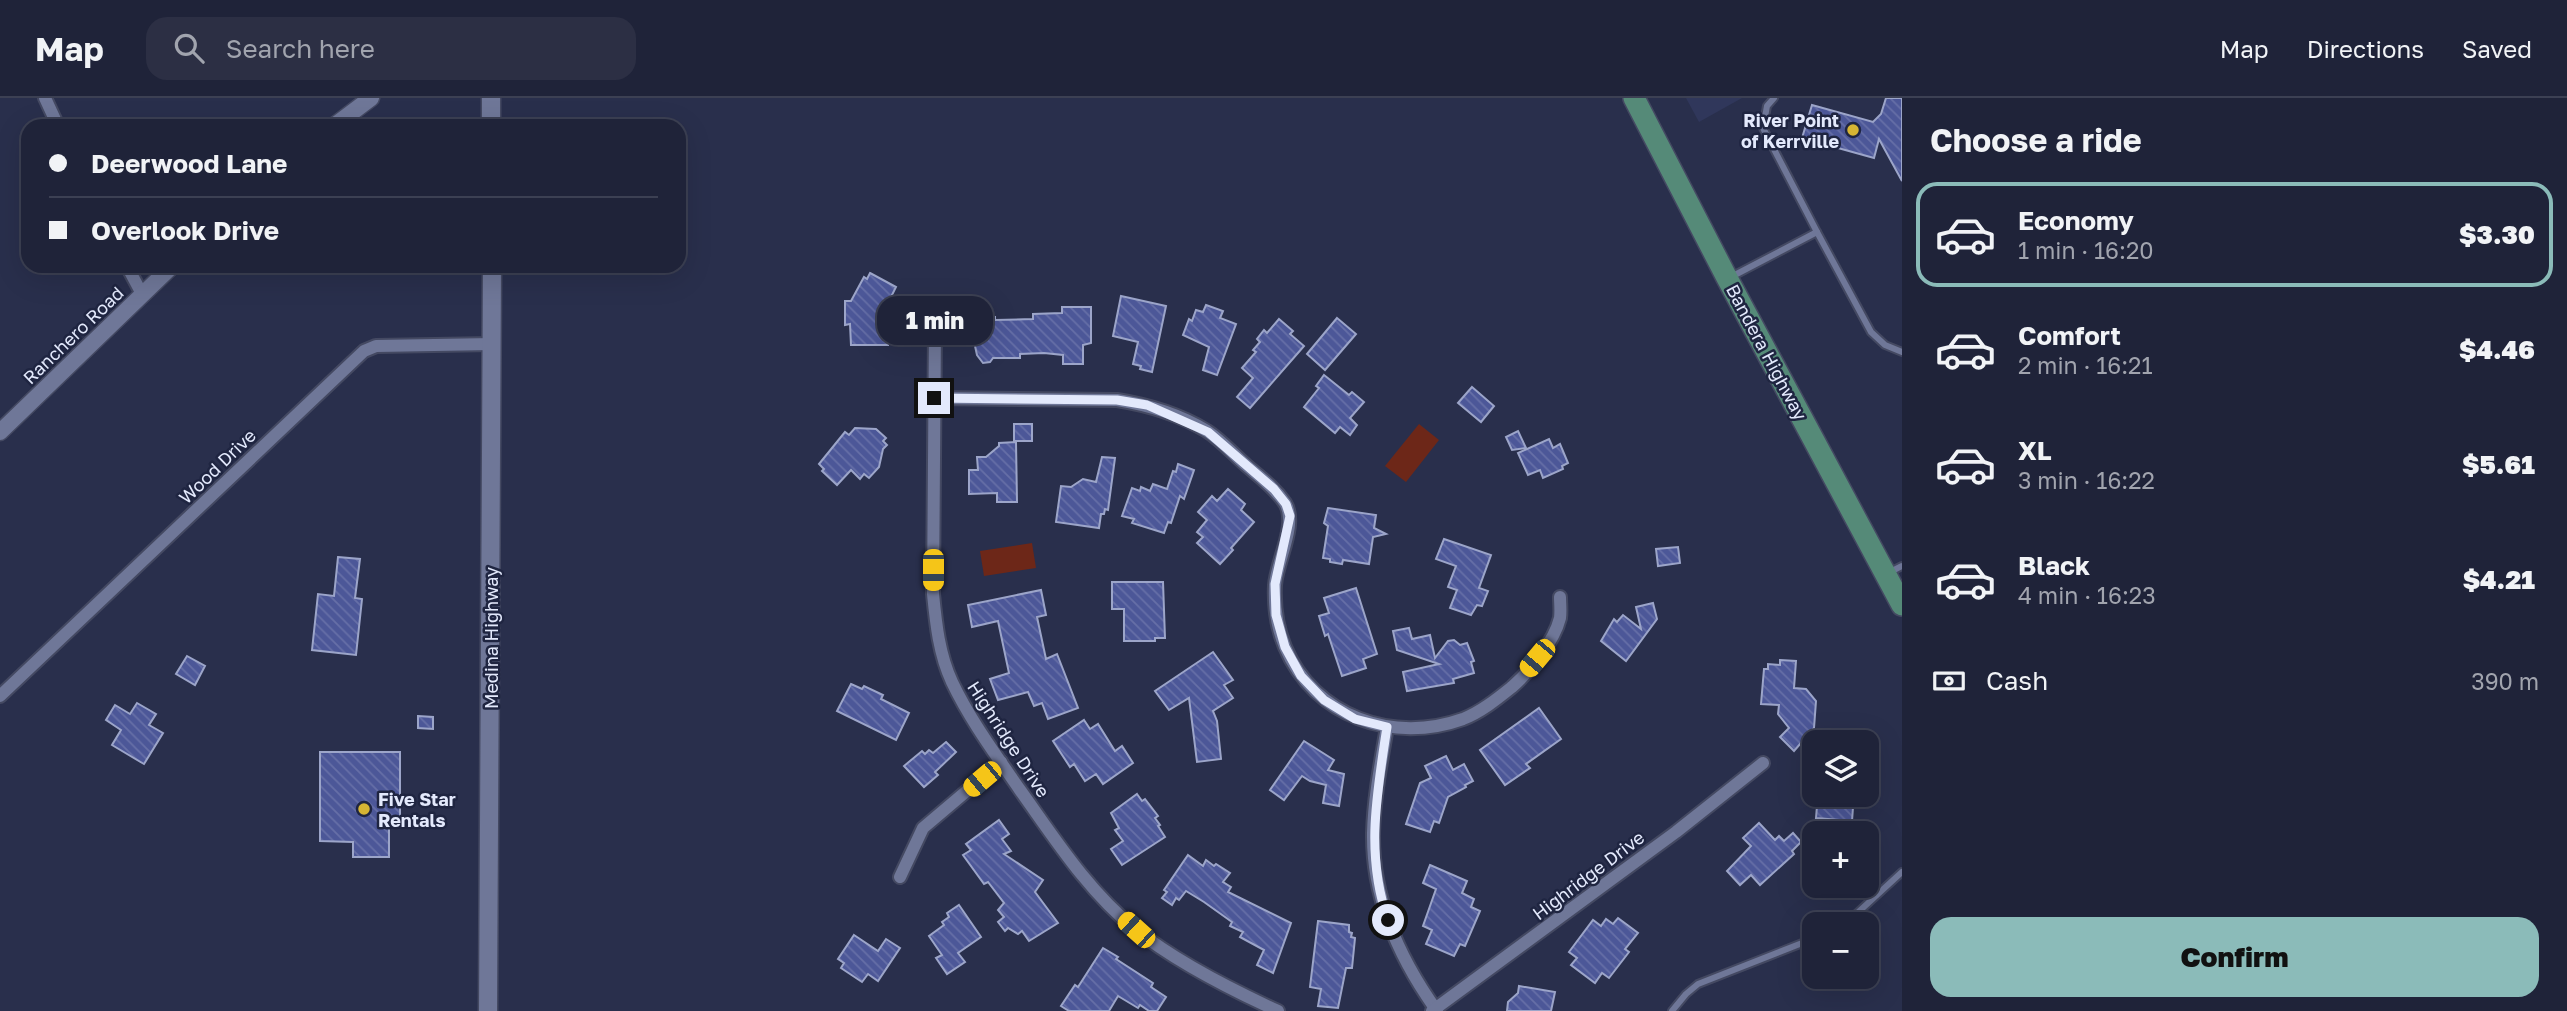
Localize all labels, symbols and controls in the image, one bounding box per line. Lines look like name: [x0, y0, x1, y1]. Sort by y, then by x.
search box: [146, 17, 636, 80]
text: Map: [35, 29, 104, 68]
icon: search: [170, 29, 208, 67]
text: Search here: [226, 33, 375, 64]
text: Map: [2220, 34, 2269, 63]
text: Directions: [2307, 34, 2424, 63]
text: Saved: [2462, 34, 2532, 63]
place label: River Point of Kerrville: [1741, 109, 1839, 152]
text: Choose a ride: [1930, 121, 2142, 159]
marker: River Point of Kerrville: [1845, 122, 1861, 138]
text: Deerwood Lane: [91, 148, 287, 179]
icon: car: [1934, 203, 1997, 266]
text: Economy: [2018, 205, 2134, 236]
text: Overlook Drive: [91, 215, 279, 246]
text: $3.30: [2459, 219, 2535, 250]
text: 1 min · 16:20: [2018, 236, 2154, 264]
street label: Bandera Highway: [1722, 280, 1812, 424]
street label: Ranchero Road: [18, 282, 128, 388]
callout: 1 min: [876, 296, 992, 345]
text: 1 min: [906, 306, 964, 334]
icon: car: [1934, 318, 1997, 381]
text: Comfort: [2018, 320, 2121, 351]
text: $4.46: [2459, 334, 2535, 365]
text: 2 min · 16:21: [2018, 351, 2153, 379]
route end: [918, 382, 950, 414]
street label: Wood Drive: [174, 424, 260, 508]
icon: car: [1934, 433, 1997, 496]
text: XL: [2018, 435, 2052, 466]
text: $5.61: [2462, 449, 2535, 480]
text: 3 min · 16:22: [2018, 466, 2155, 494]
icon: car: [1934, 548, 1997, 611]
car: [923, 549, 944, 591]
text: Black: [2018, 550, 2090, 581]
text: $4.21: [2463, 564, 2535, 595]
street label: Medina Highway: [480, 567, 502, 709]
text: 4 min · 16:23: [2018, 581, 2156, 609]
car: [1516, 635, 1559, 681]
icon: cash: [1930, 662, 1968, 700]
text: Cash: [1986, 665, 2048, 696]
text: 390 m: [2471, 667, 2539, 695]
street label: Highridge Drive: [963, 677, 1055, 801]
map controls: [1802, 730, 1879, 989]
button: layers: [1802, 730, 1879, 807]
car: [960, 757, 1005, 801]
place label: Five Star Rentals: [378, 788, 456, 831]
marker: Five Star Rentals: [356, 801, 372, 817]
button: +: [1802, 821, 1879, 898]
street label: Highridge Drive: [1528, 826, 1648, 924]
route start: [1372, 904, 1404, 936]
car: [1114, 908, 1159, 952]
button: −: [1802, 912, 1879, 989]
button: Confirm: [1930, 917, 2539, 997]

